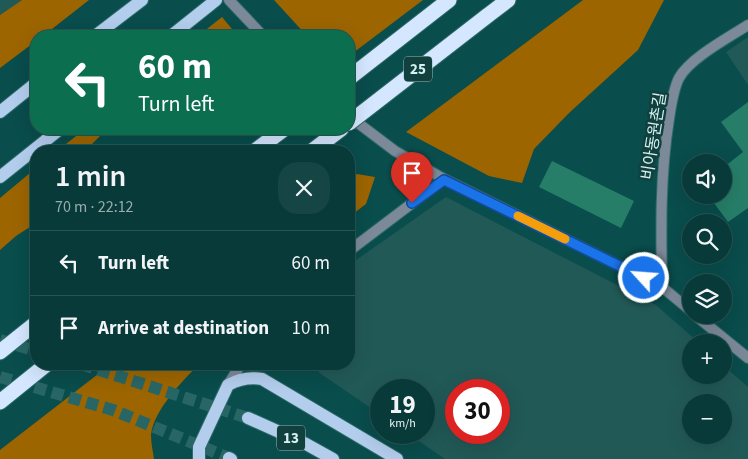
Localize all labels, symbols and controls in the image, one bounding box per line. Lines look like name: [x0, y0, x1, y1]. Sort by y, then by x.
text: 60 m: [138, 42, 212, 92]
icon: left: [55, 50, 120, 115]
road number: 25: [404, 56, 432, 82]
text: Turn left: [138, 88, 214, 120]
street label: 비아동원촌길: [636, 91, 672, 181]
pin: [391, 152, 433, 203]
map controls: [682, 154, 732, 444]
button: sound: [682, 154, 732, 204]
text: 1 min: [55, 155, 126, 198]
icon: arrive: [398, 159, 426, 187]
button: close: [278, 162, 330, 214]
text: 70 m · 22:12: [55, 196, 134, 218]
button: search: [682, 214, 732, 264]
icon: left: [55, 249, 83, 277]
text: Turn left: [98, 250, 169, 277]
text: 60 m: [292, 250, 330, 277]
position arrow: [617, 251, 669, 303]
button: layers: [682, 274, 732, 324]
icon: arrive: [55, 314, 83, 342]
text: Arrive at destination: [98, 315, 269, 342]
text: 10 m: [292, 315, 330, 342]
button: +: [682, 334, 732, 384]
speed limit sign: 30: [445, 379, 510, 444]
text: 19: [389, 387, 416, 423]
button: −: [682, 394, 732, 444]
text: km/h: [389, 415, 416, 432]
road number: 13: [277, 426, 305, 450]

